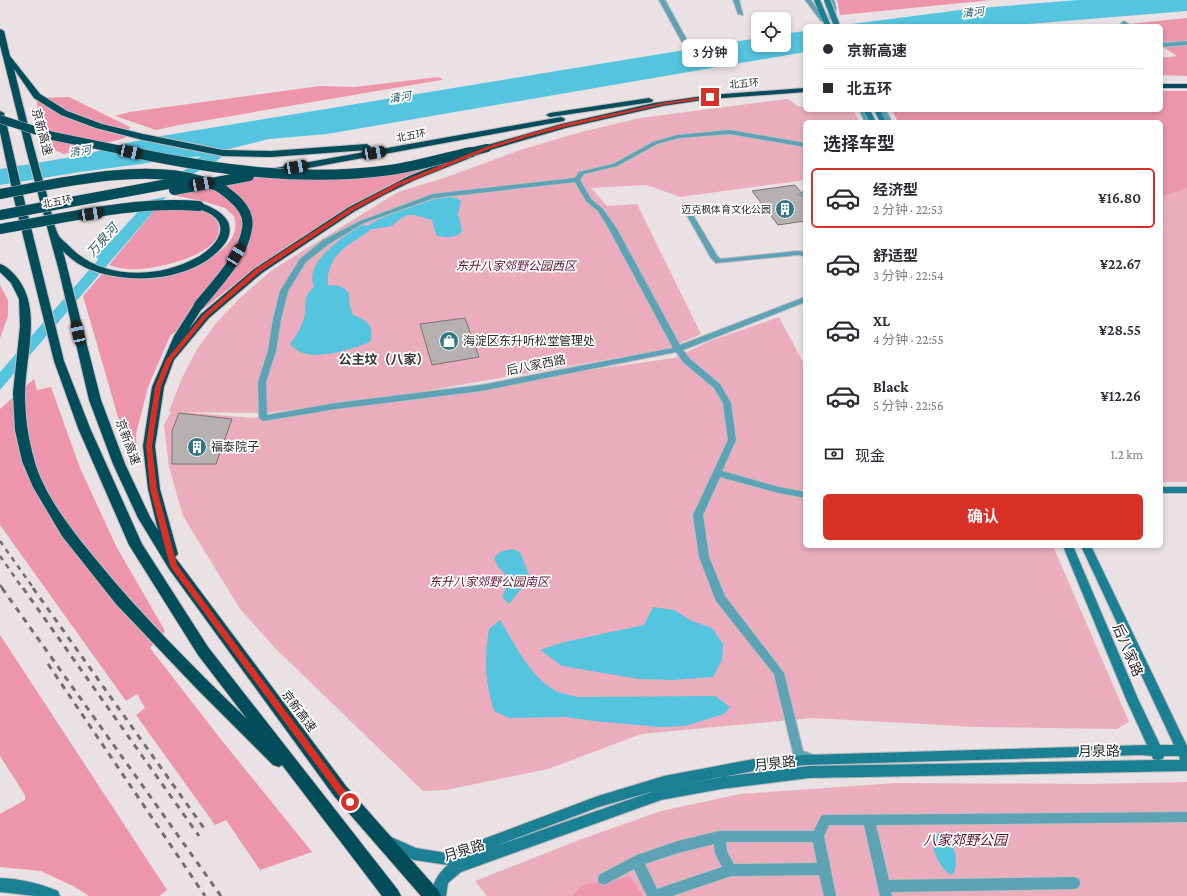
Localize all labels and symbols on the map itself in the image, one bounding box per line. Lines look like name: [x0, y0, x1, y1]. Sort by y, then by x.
water label: 清河: [961, 5, 987, 19]
callout: 3 分钟: [682, 39, 738, 67]
street label: 北五环: [729, 77, 759, 90]
route end: [701, 88, 719, 106]
water label: 清河: [388, 89, 414, 105]
street label: 京新高速: [29, 107, 55, 157]
street label: 北五环: [395, 127, 427, 144]
water label: 清河: [68, 143, 94, 159]
car: [117, 144, 143, 160]
car: [361, 145, 387, 161]
car: [283, 159, 309, 175]
car: [189, 176, 215, 192]
street label: 北五环: [41, 193, 73, 210]
building icon: 迈克枫体育文化公园: [774, 198, 796, 220]
place label: 迈克枫体育文化公园: [681, 204, 771, 215]
car: [78, 206, 104, 222]
water label: 万泉河: [84, 219, 123, 260]
car: [225, 242, 247, 268]
park label: 东升八家郊野公园西区: [456, 259, 578, 273]
car: [70, 320, 86, 346]
shop icon: 海淀区东升听松堂管理处: [438, 330, 460, 352]
place label: 海淀区东升听松堂管理处: [463, 334, 595, 348]
district label: 公主坟（八家）: [338, 352, 430, 367]
street label: 后八家西路: [505, 352, 567, 378]
street label: 京新高速: [113, 417, 143, 467]
building icon: 福泰院子: [186, 436, 208, 458]
place label: 福泰院子: [211, 440, 259, 454]
park label: 东升八家郊野公园南区: [429, 575, 551, 589]
street label: 后八家路: [1110, 621, 1146, 679]
street label: 京新高速: [279, 688, 319, 734]
street label: 月泉路: [1078, 743, 1120, 759]
street label: 月泉路: [753, 753, 797, 773]
route start: [341, 793, 359, 811]
park label: 八家郊野公园: [923, 832, 1009, 848]
street label: 月泉路: [442, 836, 486, 864]

